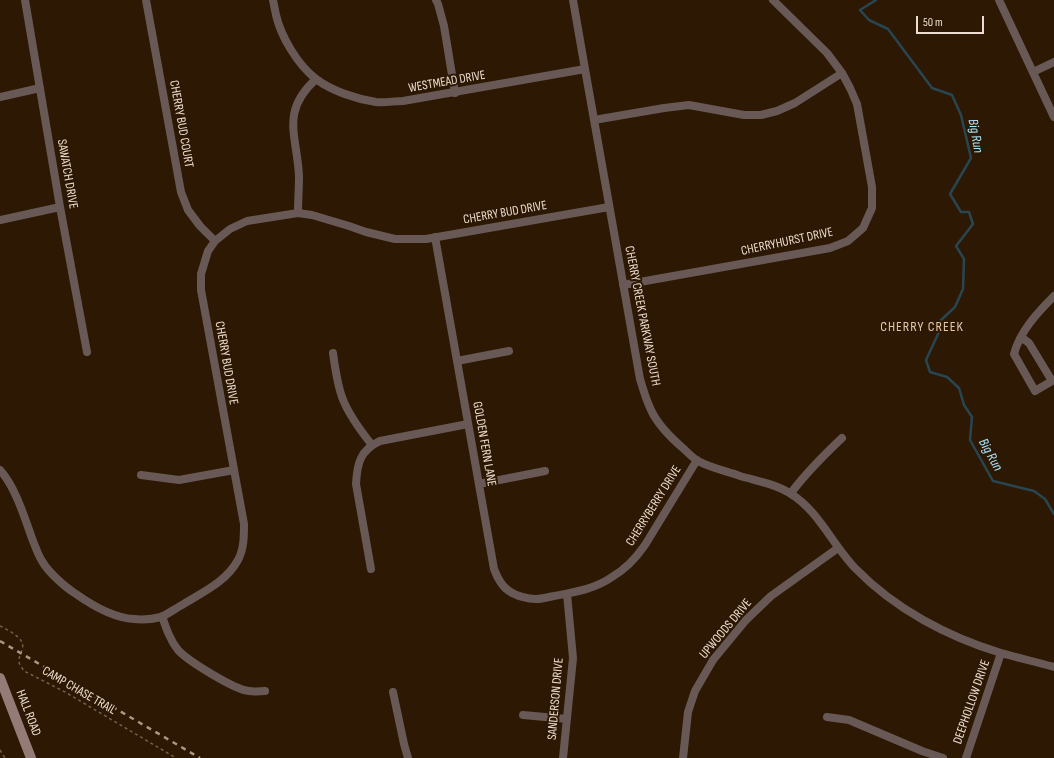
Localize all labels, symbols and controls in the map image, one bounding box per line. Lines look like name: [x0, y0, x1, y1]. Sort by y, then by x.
scale bar: [918, 8, 986, 34]
text: 50 m: [923, 15, 943, 30]
street label: WESTMEAD DRIVE: [407, 68, 487, 96]
street label: CHERRY BUD COURT: [166, 79, 196, 169]
water label: Big Run: [964, 118, 986, 154]
street label: SAWATCH DRIVE: [53, 138, 81, 210]
street label: CHERRY BUD DRIVE: [462, 198, 548, 228]
street label: CHERRYHURST DRIVE: [740, 225, 834, 259]
street label: CHERRY CREEK PARKWAY SOUTH: [621, 245, 663, 387]
district label: CHERRY CREEK: [880, 319, 964, 335]
street label: CHERRY BUD DRIVE: [211, 320, 241, 406]
street label: GOLDEN FERN LANE: [469, 400, 499, 488]
water label: Big Run: [974, 436, 1006, 474]
street label: CHERRYBERRY DRIVE: [623, 463, 685, 549]
street label: UPWOODS DRIVE: [696, 596, 756, 662]
street label: SANDERSON DRIVE: [545, 657, 567, 741]
street label: DEEPHOLLOW DRIVE: [950, 658, 994, 746]
street label: CAMP CHASE TRAIL: [39, 664, 119, 718]
street label: HALL ROAD: [12, 688, 44, 738]

